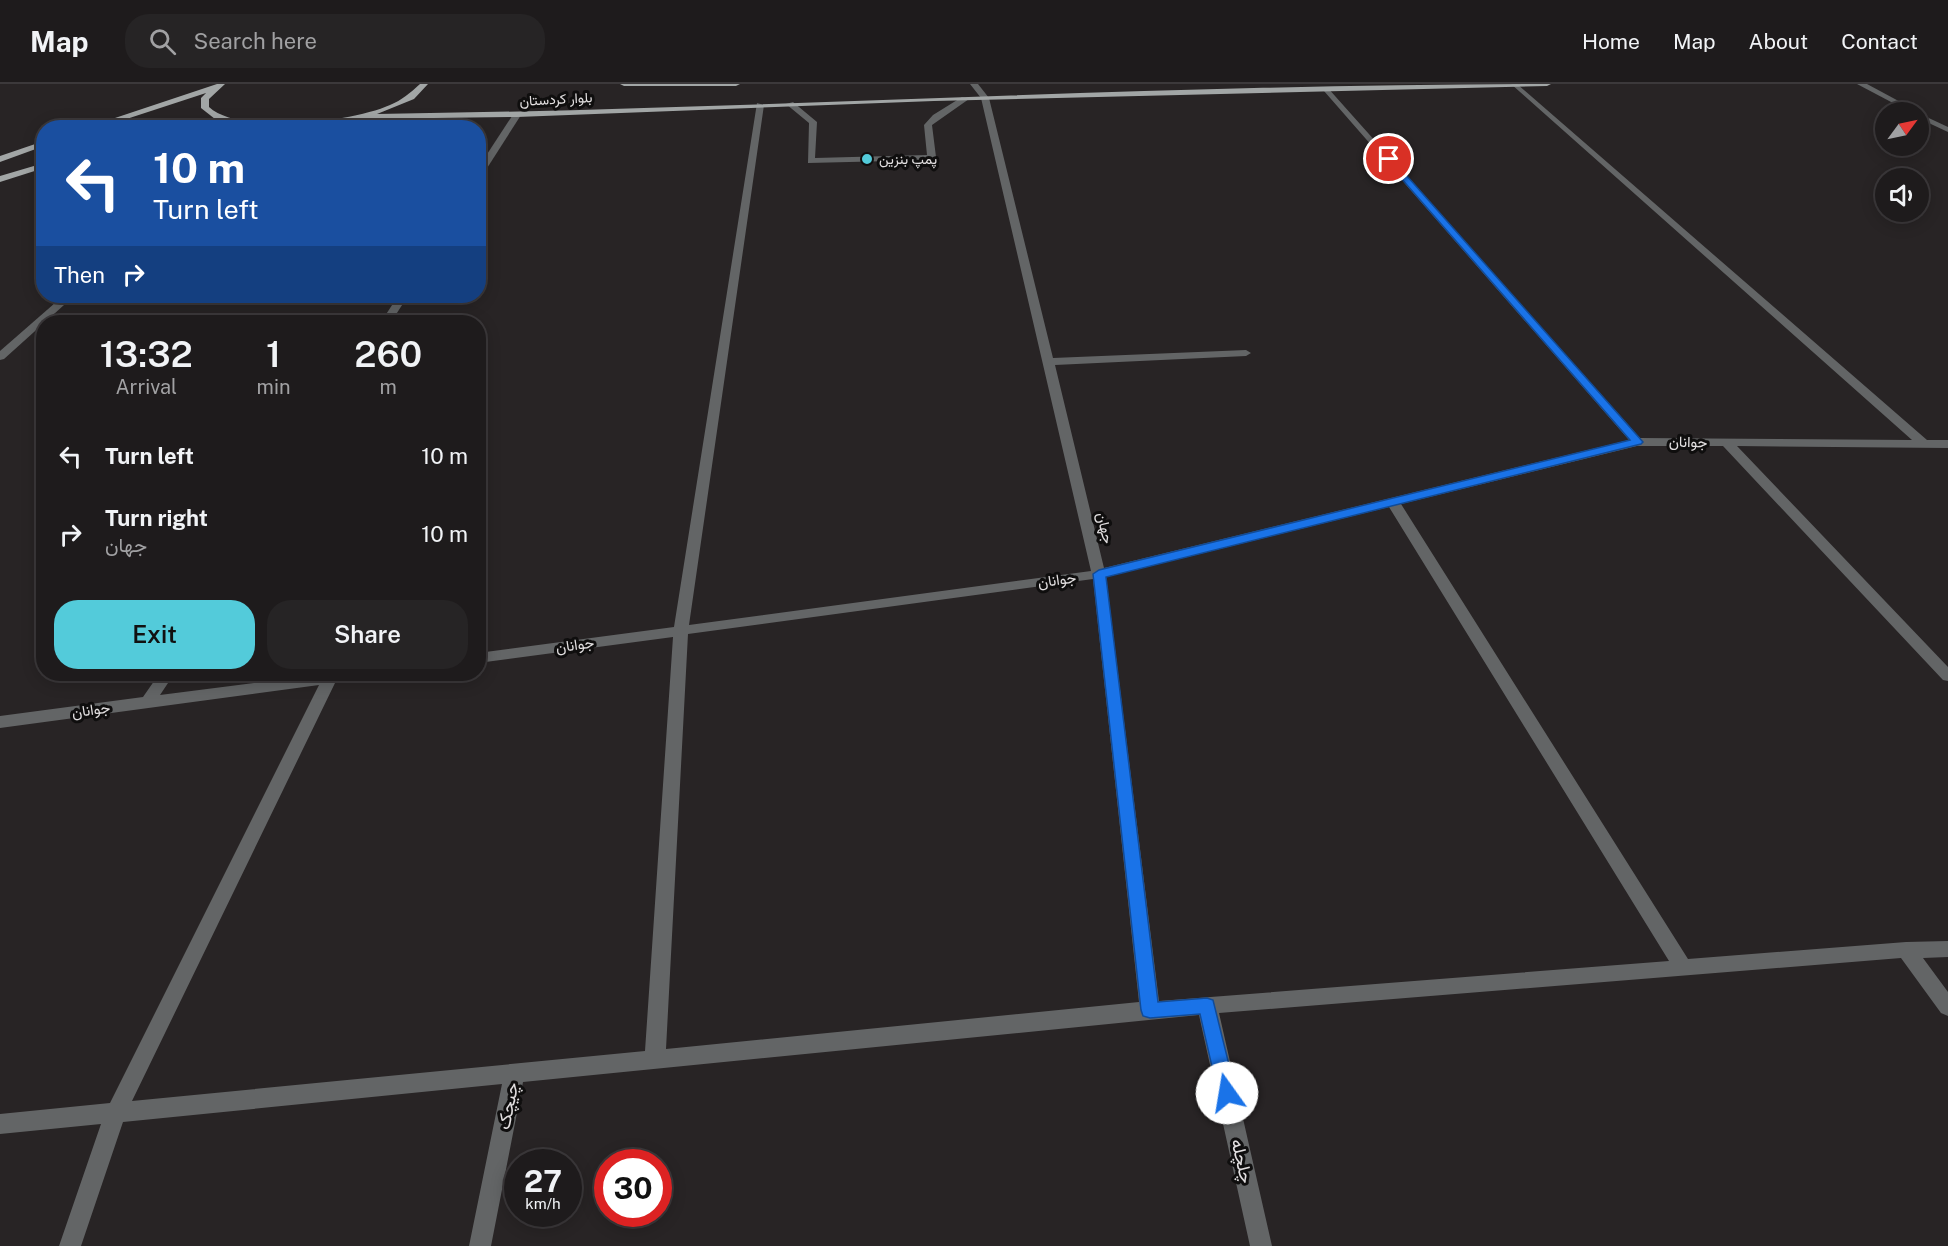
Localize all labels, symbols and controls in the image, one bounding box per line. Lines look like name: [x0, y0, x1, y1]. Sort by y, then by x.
search box: [125, 14, 545, 68]
text: Map: [30, 25, 89, 58]
icon: search: [146, 25, 179, 58]
text: Search here: [194, 28, 317, 54]
text: Home: [1582, 29, 1640, 54]
text: Map: [1673, 29, 1716, 54]
text: About: [1749, 29, 1808, 54]
text: Contact: [1841, 29, 1918, 54]
street label: بلوار کردستان: [519, 89, 593, 110]
north arrow: [1875, 102, 1929, 156]
map controls: [1875, 102, 1929, 222]
pin: [1363, 133, 1414, 184]
icon: arrive: [1372, 142, 1405, 175]
text: 10 m: [153, 143, 245, 192]
icon: left: [54, 144, 132, 222]
place label: پمپ بنزین: [879, 151, 937, 169]
marker: پمپ بنزین: [860, 152, 874, 166]
button: sound: [1875, 168, 1929, 222]
text: Turn left: [153, 193, 259, 225]
icon: right: [117, 258, 150, 291]
text: Then: [54, 262, 105, 288]
text: 13:32: [100, 333, 193, 375]
text: 1: [266, 333, 281, 375]
text: 260: [354, 333, 422, 375]
text: Arrival: [115, 375, 177, 399]
text: min: [257, 375, 291, 399]
text: m: [380, 375, 397, 399]
street label: جوانان: [1669, 433, 1707, 451]
icon: left: [54, 440, 87, 473]
text: Turn left: [105, 443, 194, 469]
text: 10 m: [421, 443, 468, 469]
text: Turn right: [105, 505, 208, 531]
street label: جهان: [1093, 511, 1117, 545]
icon: right: [54, 518, 87, 551]
text: 10 m: [421, 521, 468, 547]
text: جهان: [105, 533, 147, 557]
street label: جوانان: [1037, 568, 1077, 592]
button: Exit: [54, 600, 255, 669]
button: Share: [267, 600, 468, 669]
street label: جوانان: [555, 633, 595, 657]
street label: جوانان: [71, 698, 111, 722]
position arrow: [1195, 1061, 1259, 1125]
street label: چیچک: [493, 1080, 524, 1132]
street label: چلچله: [1225, 1137, 1258, 1186]
speed limit sign: 30: [594, 1149, 672, 1227]
text: 27: [524, 1163, 562, 1199]
text: km/h: [525, 1195, 561, 1212]

